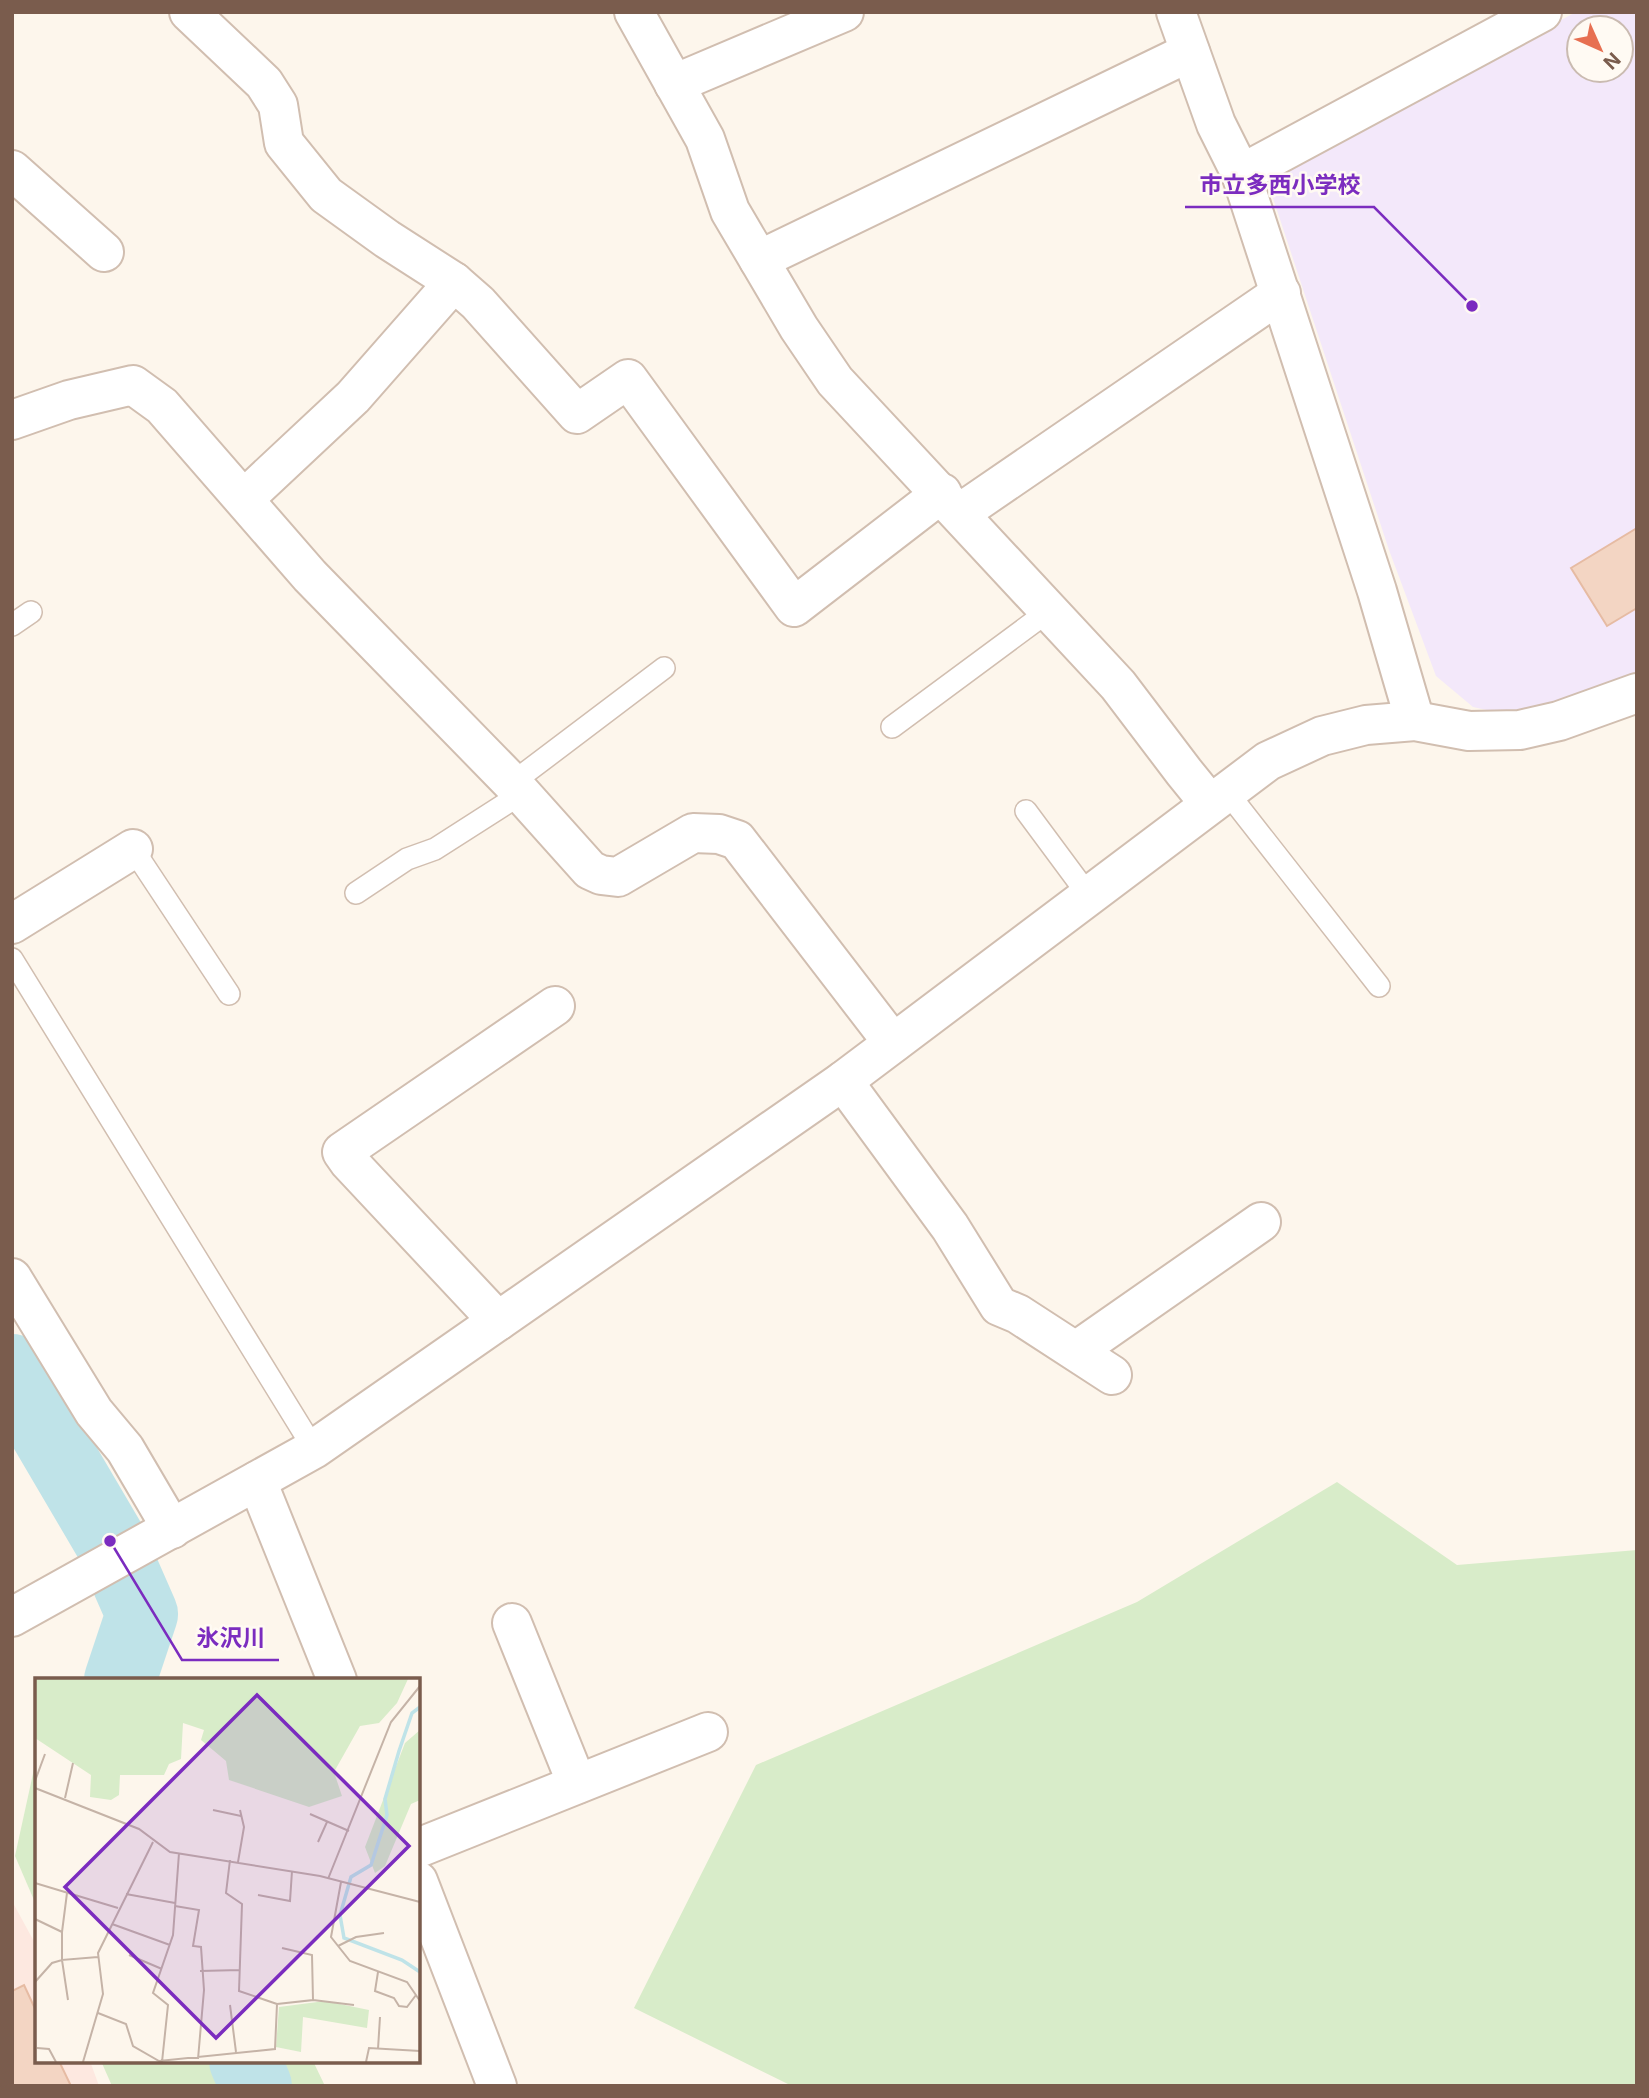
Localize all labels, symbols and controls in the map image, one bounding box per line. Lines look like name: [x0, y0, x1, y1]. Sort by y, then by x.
north arrow: [1565, 14, 1635, 84]
text: N: [1598, 47, 1625, 74]
callout: 市立多西小学校: [1185, 163, 1374, 207]
text: 市立多西小学校: [1200, 171, 1361, 199]
callout: 氷沢川: [182, 1616, 279, 1660]
text: 氷沢川: [197, 1624, 266, 1652]
inset map: [35, 1678, 420, 2063]

